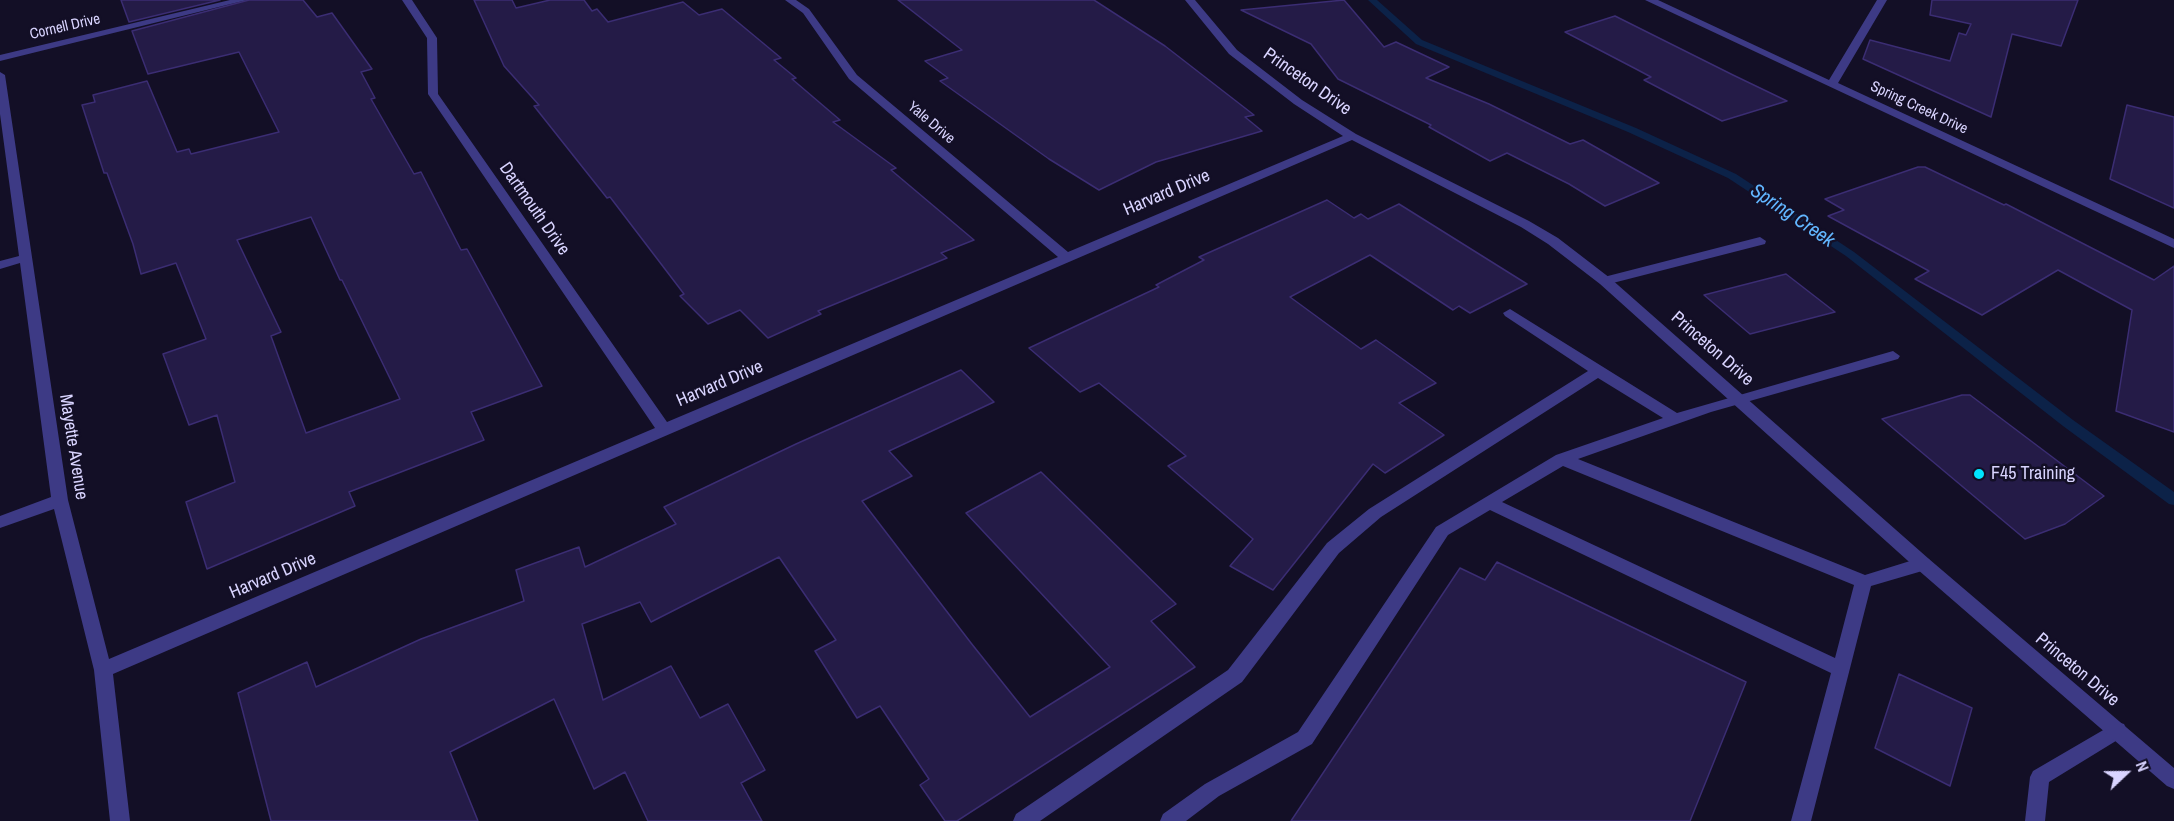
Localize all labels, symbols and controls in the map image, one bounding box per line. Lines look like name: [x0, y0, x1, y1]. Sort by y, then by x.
street label: Cornell Drive: [28, 10, 102, 44]
street label: Princeton Drive: [1259, 44, 1355, 120]
street label: Spring Creek Drive: [1867, 78, 1971, 138]
street label: Yale Drive: [904, 98, 958, 148]
street label: Dartmouth Drive: [494, 158, 574, 260]
street label: Harvard Drive: [1121, 165, 1213, 221]
water label: Spring Creek: [1745, 179, 1839, 253]
street label: Princeton Drive: [1666, 307, 1758, 391]
street label: Harvard Drive: [674, 356, 766, 412]
street label: Mayette Avenue: [54, 393, 92, 501]
place label: F45 Training: [1991, 463, 2075, 485]
marker: F45 Training: [1972, 467, 1986, 481]
street label: Harvard Drive: [227, 548, 319, 604]
street label: Princeton Drive: [2031, 629, 2123, 711]
north arrow: [2096, 743, 2156, 803]
text: N: [2131, 758, 2155, 775]

